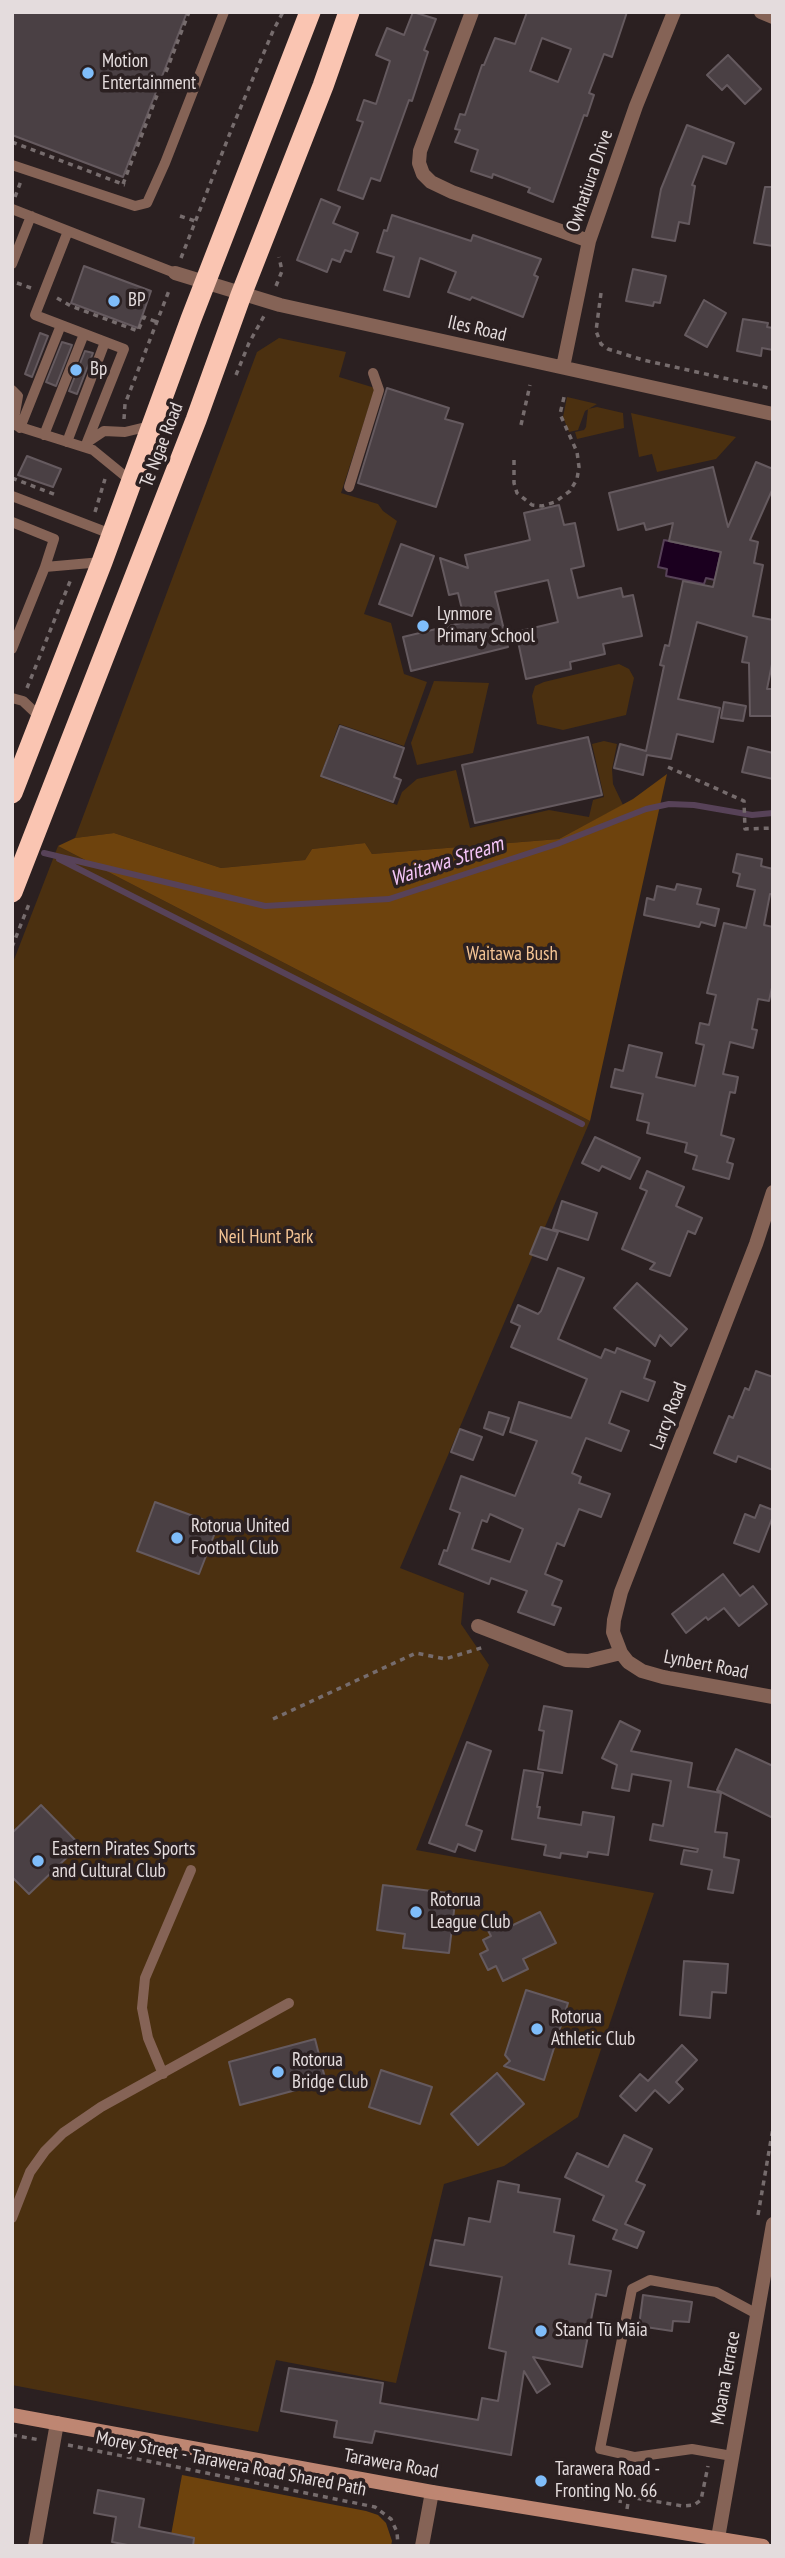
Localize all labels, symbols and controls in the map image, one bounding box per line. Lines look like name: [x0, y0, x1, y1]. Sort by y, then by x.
place label: Motion Entertainment: [102, 51, 196, 95]
marker: Motion Entertainment: [80, 65, 96, 81]
street label: Owhatiura Drive: [562, 127, 618, 235]
place label: BP: [128, 290, 146, 312]
marker: BP: [106, 293, 122, 309]
street label: Iles Road: [445, 311, 509, 347]
place label: Bp: [90, 359, 107, 381]
marker: Bp: [68, 362, 84, 378]
street label: Te Ngae Road: [135, 399, 189, 491]
place label: Lynmore Primary School: [437, 604, 535, 648]
marker: Lynmore Primary School: [415, 618, 431, 634]
water label: Waitawa Stream: [387, 832, 507, 892]
park label: Waitawa Bush: [466, 944, 558, 966]
park label: Neil Hunt Park: [219, 1227, 313, 1249]
street label: Larcy Road: [646, 1379, 692, 1453]
place label: Rotorua United Football Club: [191, 1516, 289, 1560]
marker: Rotorua United Football Club: [169, 1530, 185, 1546]
street label: Lynbert Road: [662, 1646, 750, 1684]
place label: Eastern Pirates Sports and Cultural Club: [52, 1839, 195, 1883]
marker: Eastern Pirates Sports and Cultural Club: [30, 1853, 46, 1869]
place label: Rotorua League Club: [430, 1890, 510, 1934]
marker: Rotorua League Club: [408, 1904, 424, 1920]
place label: Rotorua Athletic Club: [551, 2007, 635, 2051]
marker: Rotorua Athletic Club: [529, 2021, 545, 2037]
place label: Rotorua Bridge Club: [292, 2050, 368, 2094]
marker: Rotorua Bridge Club: [270, 2064, 286, 2080]
place label: Stand Tū Māia: [555, 2320, 648, 2342]
marker: Stand Tū Māia: [533, 2323, 549, 2339]
street label: Moana Terrace: [707, 2329, 745, 2427]
street label: Morey Street - Tarawera Road Shared Path: [94, 2427, 368, 2501]
street label: Tarawera Road: [342, 2444, 440, 2484]
place label: Tarawera Road - Fronting No. 66: [555, 2459, 660, 2503]
marker: Tarawera Road - Fronting No. 66: [533, 2473, 549, 2489]

